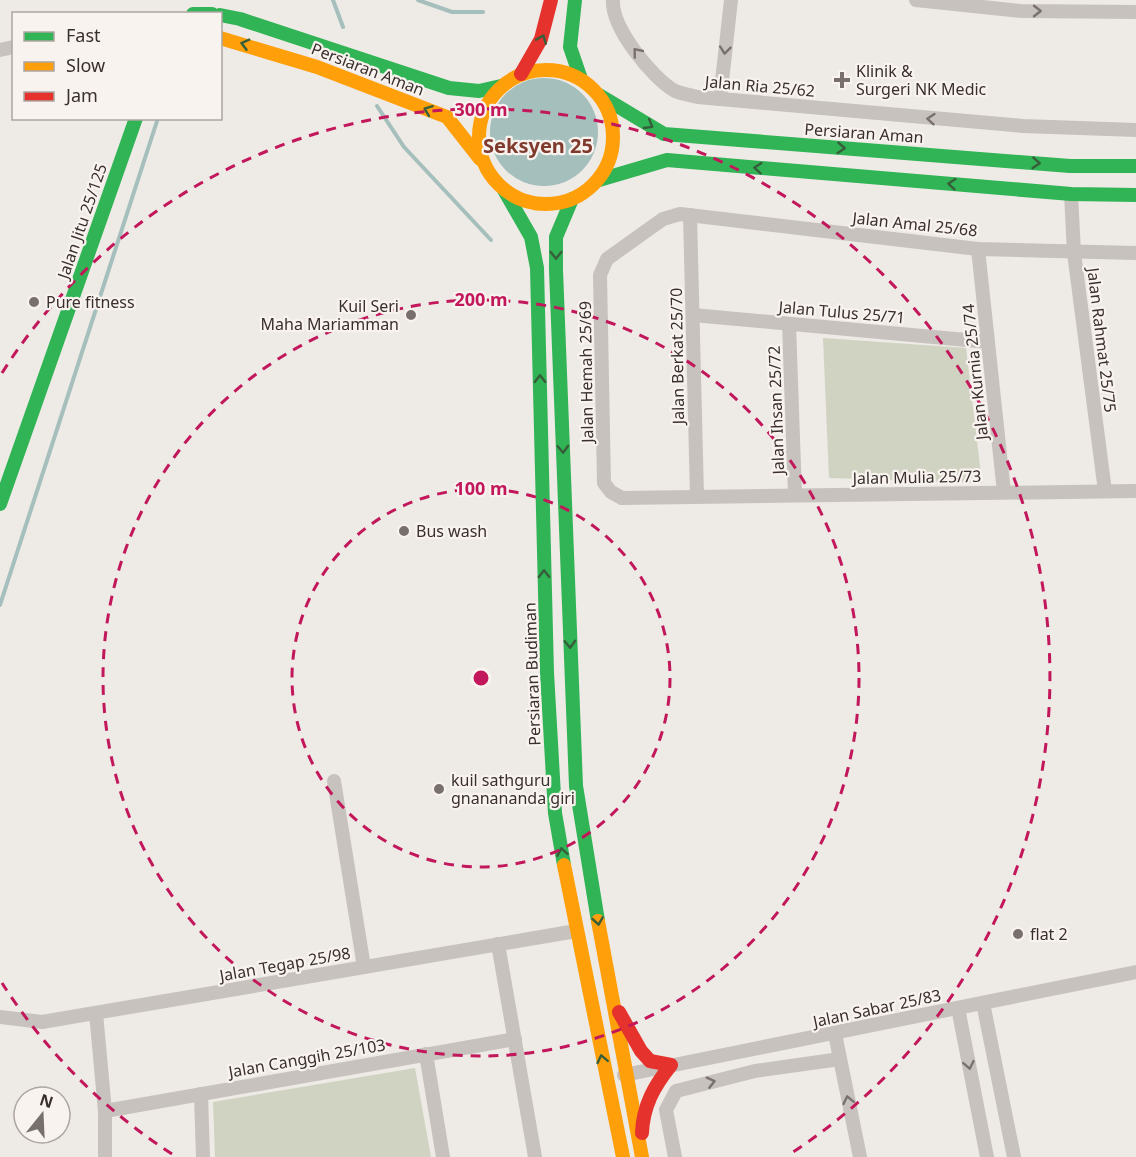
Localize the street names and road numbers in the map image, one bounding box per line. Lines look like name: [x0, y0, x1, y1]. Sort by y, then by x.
street label: Persiaran Aman: [308, 37, 428, 101]
street label: Jalan Ria 25/62: [702, 70, 816, 102]
street label: Persiaran Aman: [804, 118, 924, 148]
street label: Jalan Jitu 25/125: [51, 160, 112, 283]
street label: Jalan Amal 25/68: [849, 206, 979, 241]
street label: Jalan Rahmat 25/75: [1082, 264, 1122, 414]
street label: Jalan Berkat 25/70: [665, 288, 689, 426]
street label: Jalan Tulus 25/71: [776, 295, 906, 328]
street label: Jalan Hemah 25/69: [574, 301, 598, 445]
street label: Jalan Kurnia 25/74: [957, 303, 993, 443]
street label: Jalan Ihsan 25/72: [763, 345, 789, 477]
street label: Jalan Mulia 25/73: [850, 465, 982, 489]
street label: Persiaran Budiman: [519, 602, 545, 746]
street label: Jalan Tegap 25/98: [216, 942, 352, 987]
street label: Jalan Sabar 25/83: [809, 984, 943, 1033]
street label: Jalan Canggih 25/103: [225, 1033, 387, 1083]

